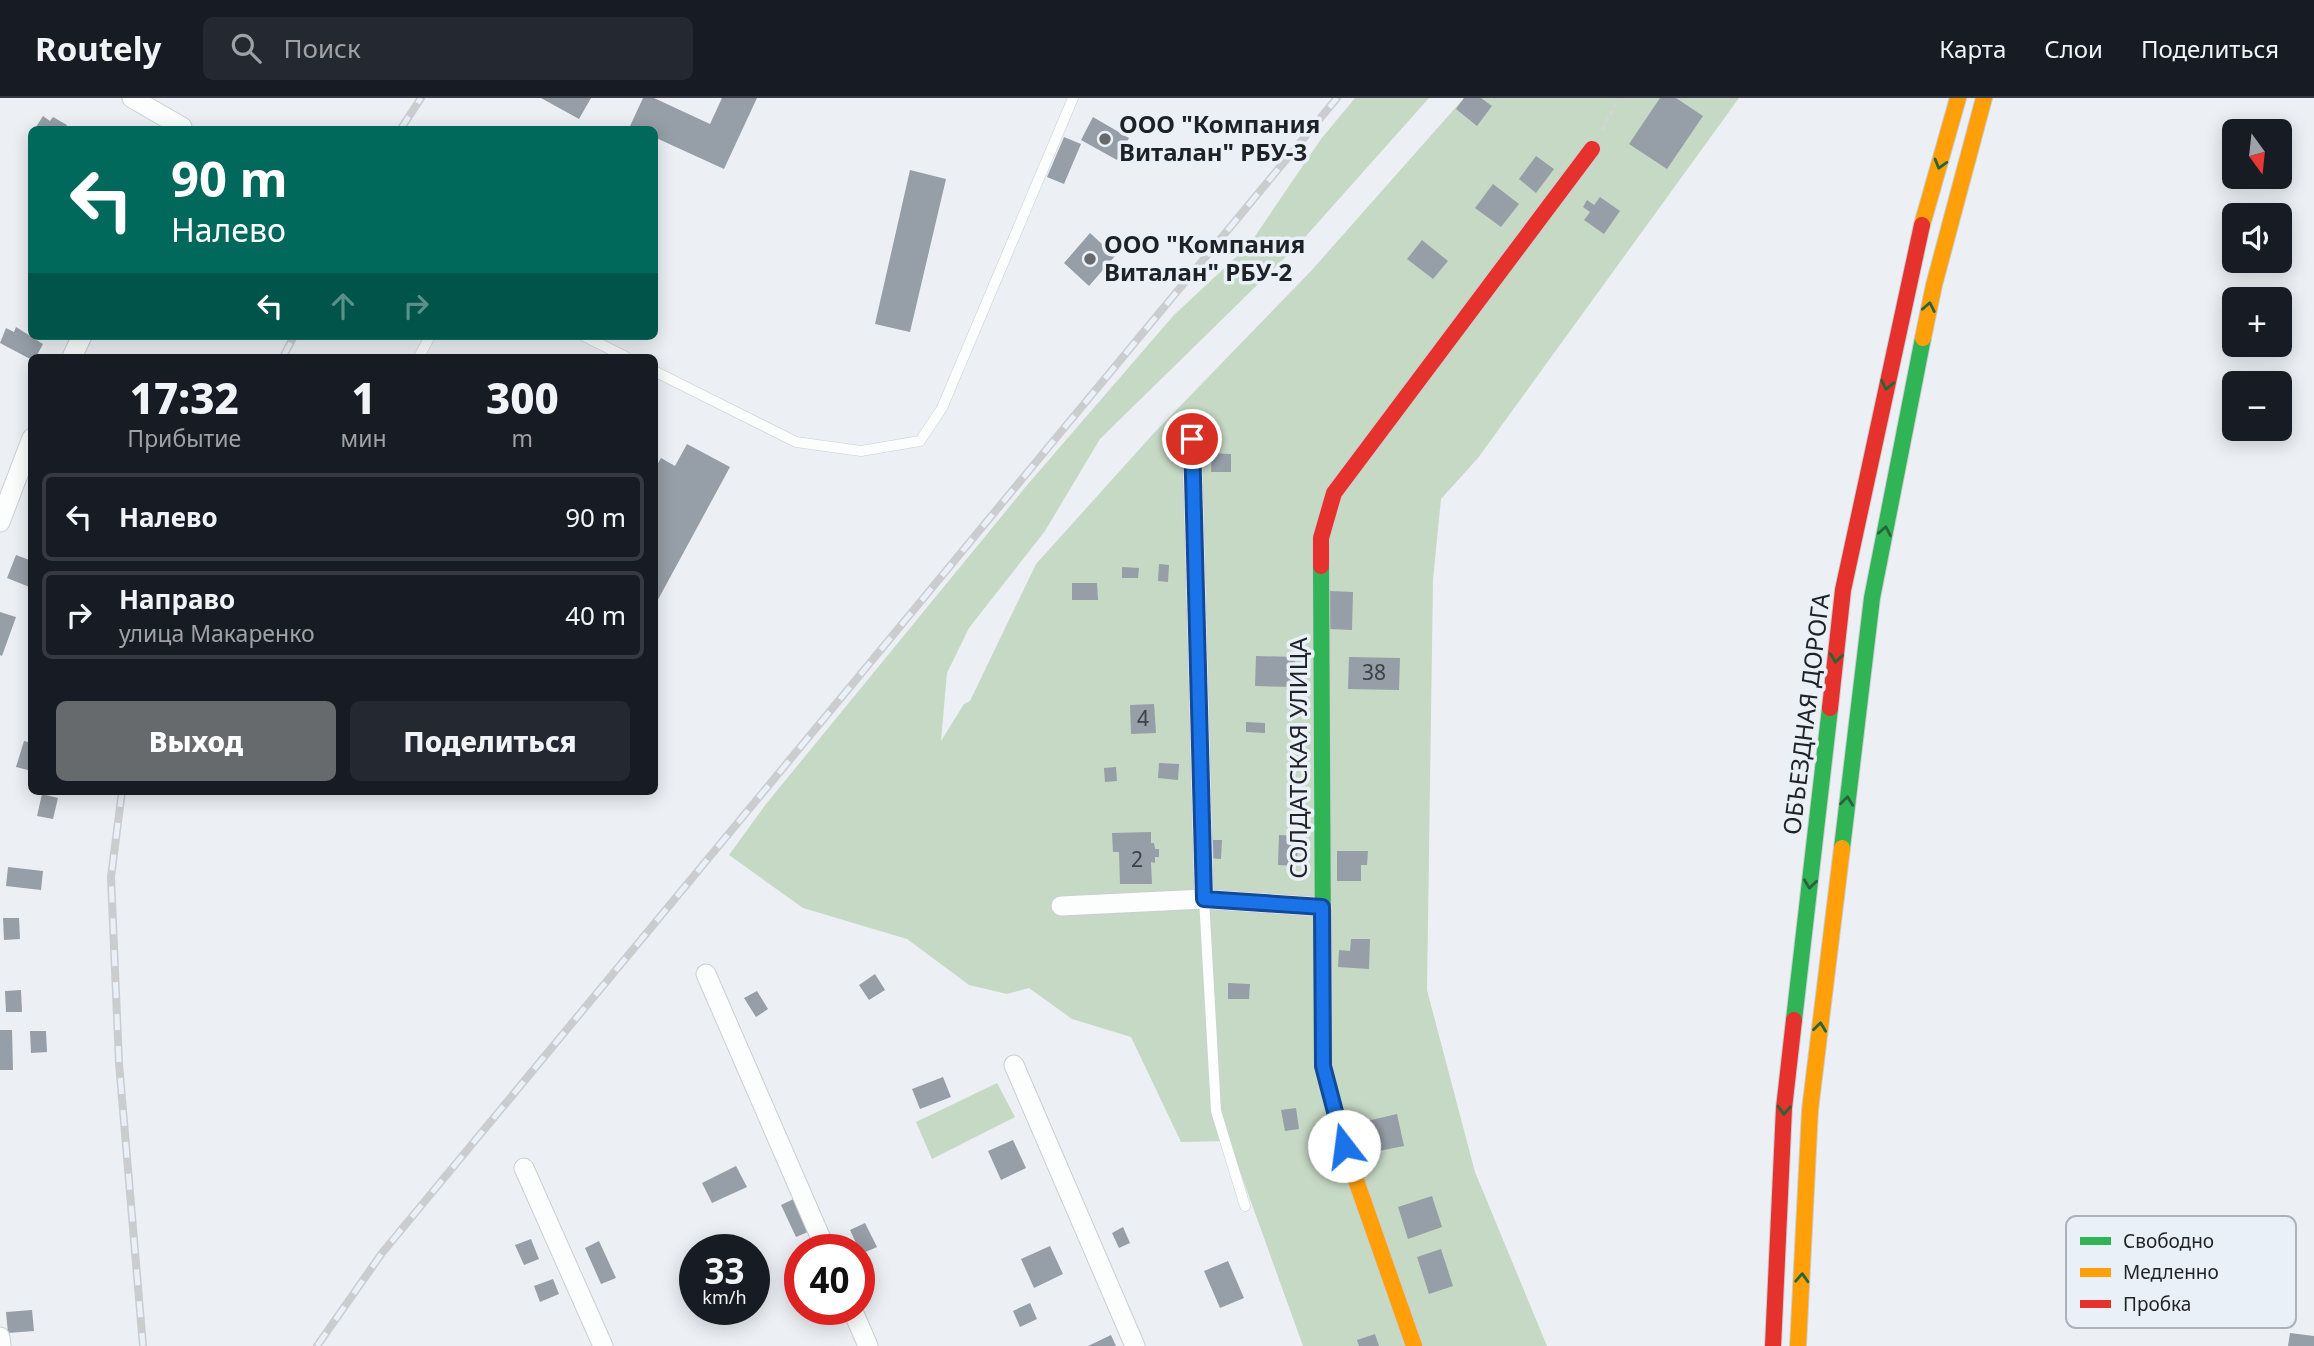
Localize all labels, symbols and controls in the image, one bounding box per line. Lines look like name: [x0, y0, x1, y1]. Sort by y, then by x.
search box: [203, 17, 693, 80]
text: Routely: [35, 26, 161, 71]
icon: search: [227, 29, 265, 67]
text: Поиск: [283, 30, 361, 66]
text: Карта: [1939, 32, 2006, 65]
text: Слои: [2044, 32, 2103, 65]
text: Поделиться: [2141, 32, 2279, 65]
place label: ООО "Компания Виталан" РБУ-3: [1119, 107, 1320, 168]
north arrow: [2222, 119, 2292, 189]
map controls: [2222, 119, 2292, 441]
marker: ООО "Компания Виталан" РБУ-3: [1097, 131, 1113, 147]
text: 90 m: [171, 145, 288, 211]
icon: left: [56, 154, 147, 245]
one-way arrow: [1933, 157, 1948, 169]
button: sound: [2222, 203, 2292, 273]
text: Налево: [171, 208, 286, 251]
place label: ООО "Компания Виталан" РБУ-2: [1104, 227, 1305, 288]
marker: ООО "Компания Виталан" РБУ-2: [1082, 251, 1098, 267]
icon: left: [251, 287, 289, 325]
icon: ahead: [324, 287, 362, 325]
icon: right: [397, 287, 435, 325]
button: +: [2222, 287, 2292, 357]
one-way arrow: [1921, 301, 1936, 313]
text: 17:32: [130, 369, 239, 426]
text: 1: [351, 369, 376, 426]
text: 300: [486, 369, 559, 426]
button: −: [2222, 371, 2292, 441]
one-way arrow: [1880, 379, 1895, 391]
pin: [1162, 409, 1222, 469]
icon: arrive: [1173, 420, 1211, 458]
text: Прибытие: [127, 422, 241, 454]
text: мин: [341, 422, 387, 454]
text: m: [512, 422, 533, 454]
icon: left: [60, 498, 98, 536]
text: Налево: [119, 499, 218, 535]
text: 90 m: [565, 499, 626, 535]
one-way arrow: [1877, 525, 1892, 537]
text: Направо: [119, 581, 235, 617]
street label: ОБЪЕЗДНАЯ ДОРОГА: [1774, 590, 1837, 837]
icon: right: [60, 596, 98, 634]
text: 40 m: [565, 597, 626, 633]
text: улица Макаренко: [119, 617, 315, 649]
street label: СОЛДАТСКАЯ УЛИЦА: [1281, 637, 1314, 879]
one-way arrow: [1828, 652, 1843, 664]
house number: 38: [1362, 658, 1386, 686]
button: Выход: [56, 701, 336, 781]
button: Поделиться: [350, 701, 630, 781]
house number: 4: [1137, 704, 1149, 732]
one-way arrow: [1840, 795, 1855, 807]
house number: 2: [1131, 845, 1143, 873]
one-way arrow: [1802, 878, 1817, 890]
one-way arrow: [1813, 1021, 1828, 1032]
one-way arrow: [1777, 1105, 1792, 1116]
position arrow: [1307, 1109, 1381, 1183]
legend: [2066, 1216, 2296, 1328]
text: Свободно: [2123, 1228, 2214, 1254]
speed limit sign: 40: [784, 1234, 875, 1325]
text: 33: [704, 1247, 745, 1294]
text: Медленно: [2123, 1259, 2219, 1285]
one-way arrow: [1794, 1272, 1809, 1283]
text: km/h: [702, 1285, 747, 1309]
text: Пробка: [2123, 1291, 2191, 1317]

